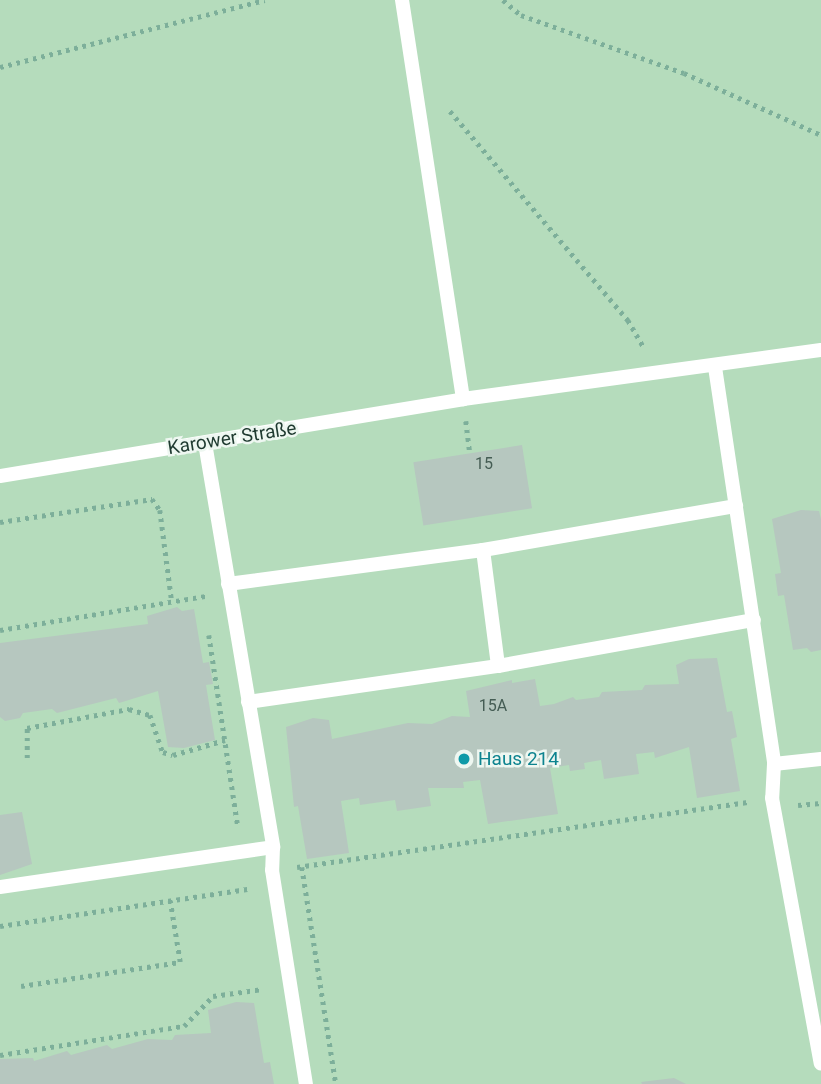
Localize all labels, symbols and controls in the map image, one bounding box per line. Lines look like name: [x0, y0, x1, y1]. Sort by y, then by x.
street label: Karower Straße: [166, 417, 298, 459]
house number: 15: [475, 454, 493, 474]
house number: 15A: [479, 696, 507, 716]
place label: Haus 214: [478, 748, 559, 770]
marker: Haus 214: [456, 751, 472, 767]

